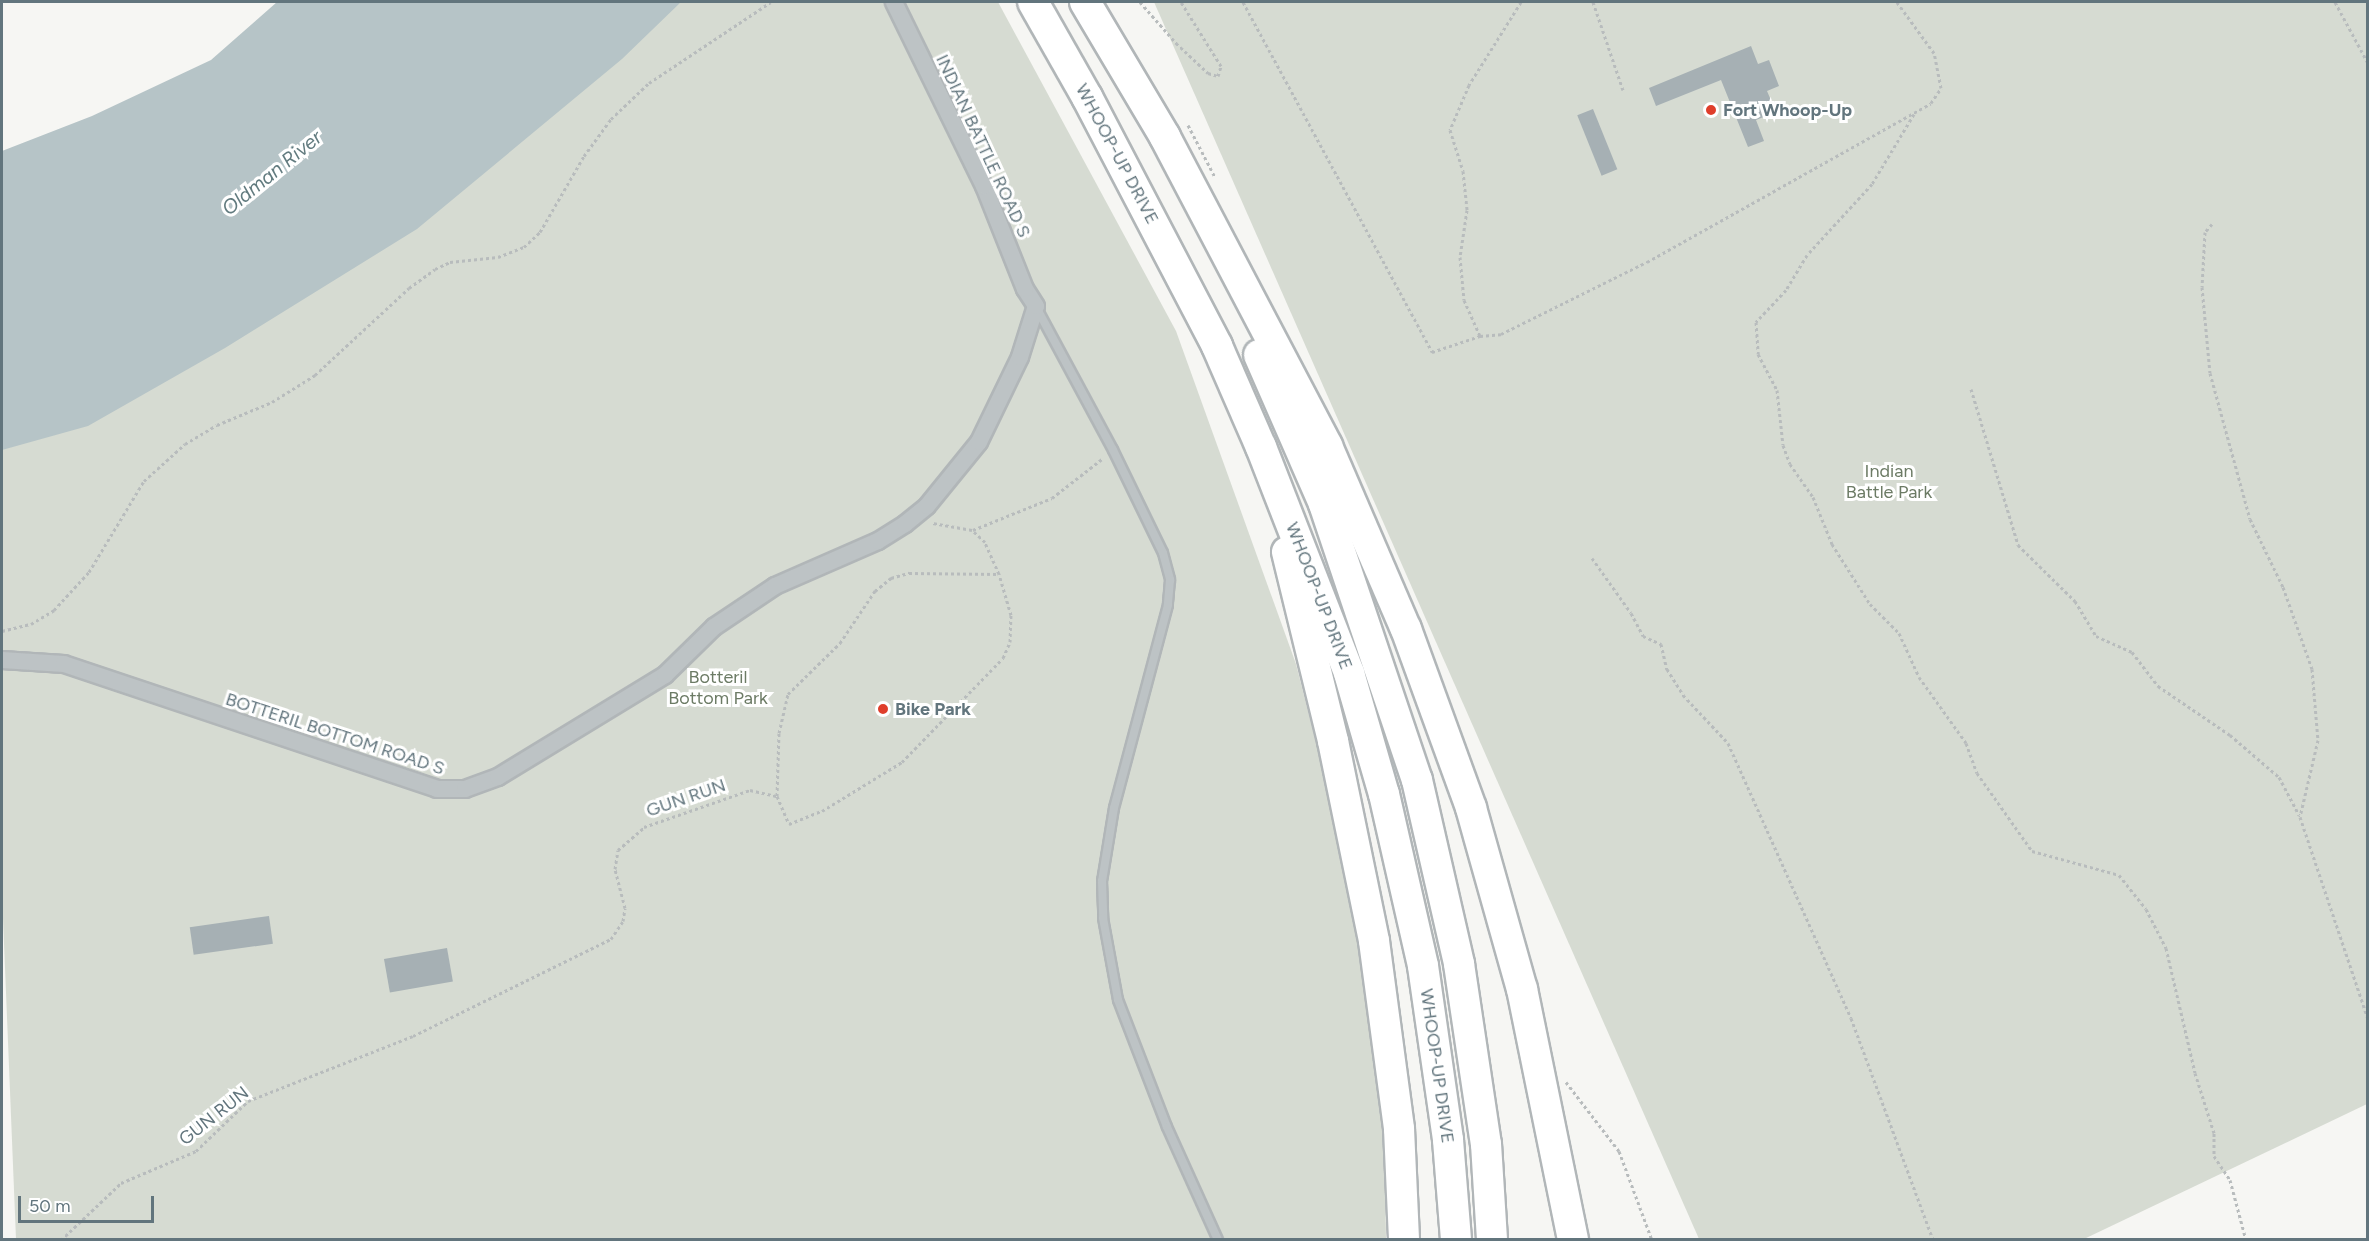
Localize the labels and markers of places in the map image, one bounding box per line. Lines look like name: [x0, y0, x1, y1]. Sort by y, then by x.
place label: Fort Whoop-Up: [1723, 99, 1852, 121]
marker: Fort Whoop-Up: [1704, 103, 1718, 117]
place label: Bike Park: [895, 698, 971, 720]
marker: Bike Park: [876, 702, 890, 716]

